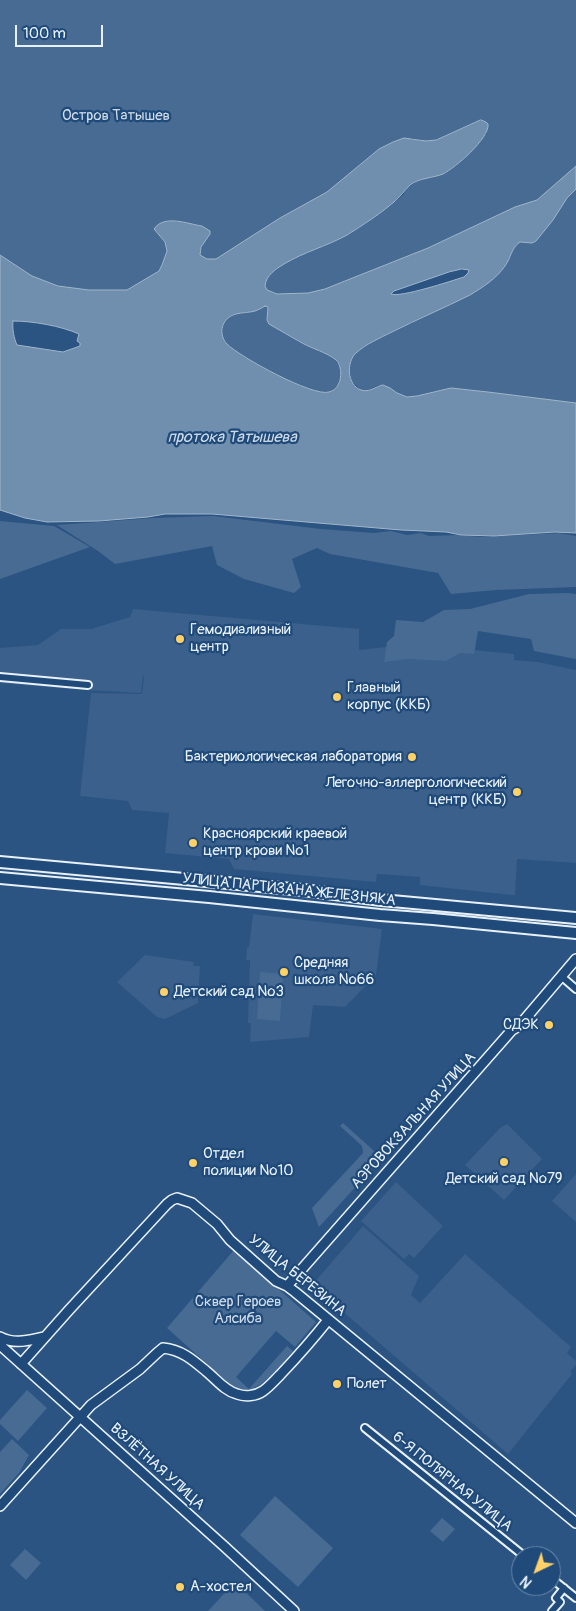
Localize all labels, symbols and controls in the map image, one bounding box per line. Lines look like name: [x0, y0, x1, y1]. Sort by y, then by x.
scale bar: [18, 15, 105, 47]
text: 100 m: [23, 24, 66, 43]
park label: Остров Татышев: [62, 107, 170, 125]
water label: протока Татышева: [167, 428, 297, 448]
place label: Гемодиализный центр: [190, 621, 291, 656]
marker: Гемодиализный центр: [174, 633, 186, 645]
place label: Главный корпус (ККБ): [347, 679, 431, 714]
marker: Главный корпус (ККБ): [331, 691, 343, 703]
place label: Бактериологическая лаборатория: [185, 748, 402, 766]
marker: Бактериологическая лаборатория: [406, 751, 418, 763]
place label: Легочно-аллергологический центр (ККБ): [326, 774, 507, 809]
marker: Легочно-аллергологический центр (ККБ): [511, 786, 523, 798]
place label: Красноярский краевой центр крови №1: [203, 825, 347, 860]
marker: Красноярский краевой центр крови №1: [187, 837, 199, 849]
street label: УЛИЦА ПАРТИЗАНА ЖЕЛЕЗНЯКА: [181, 870, 397, 910]
place label: Средняя школа №66: [294, 954, 374, 989]
marker: Средняя школа №66: [278, 966, 290, 978]
place label: Детский сад №3: [174, 983, 284, 1001]
marker: Детский сад №3: [158, 986, 170, 998]
place label: СДЭК: [503, 1016, 539, 1034]
marker: СДЭК: [543, 1019, 555, 1031]
street label: АЭРОВОКЗАЛЬНАЯ УЛИЦА: [348, 1049, 480, 1193]
place label: Отдел полиции №10: [203, 1145, 294, 1180]
marker: Детский сад №79: [498, 1156, 510, 1168]
marker: Отдел полиции №10: [187, 1157, 199, 1169]
place label: Детский сад №79: [445, 1170, 563, 1188]
street label: УЛИЦА БЕРЕЗИНА: [245, 1231, 349, 1321]
park label: Сквер Героев Алсиба: [195, 1293, 281, 1328]
place label: Полет: [347, 1375, 387, 1393]
marker: Полет: [331, 1378, 343, 1390]
street label: ВЗЛЁТНАЯ УЛИЦА: [106, 1420, 208, 1514]
street label: 6-Я ПОЛЯРНАЯ УЛИЦА: [388, 1428, 516, 1536]
north arrow: [511, 1546, 561, 1596]
text: N: [517, 1572, 536, 1591]
place label: А-хостел: [190, 1578, 252, 1596]
marker: А-хостел: [174, 1581, 186, 1593]

